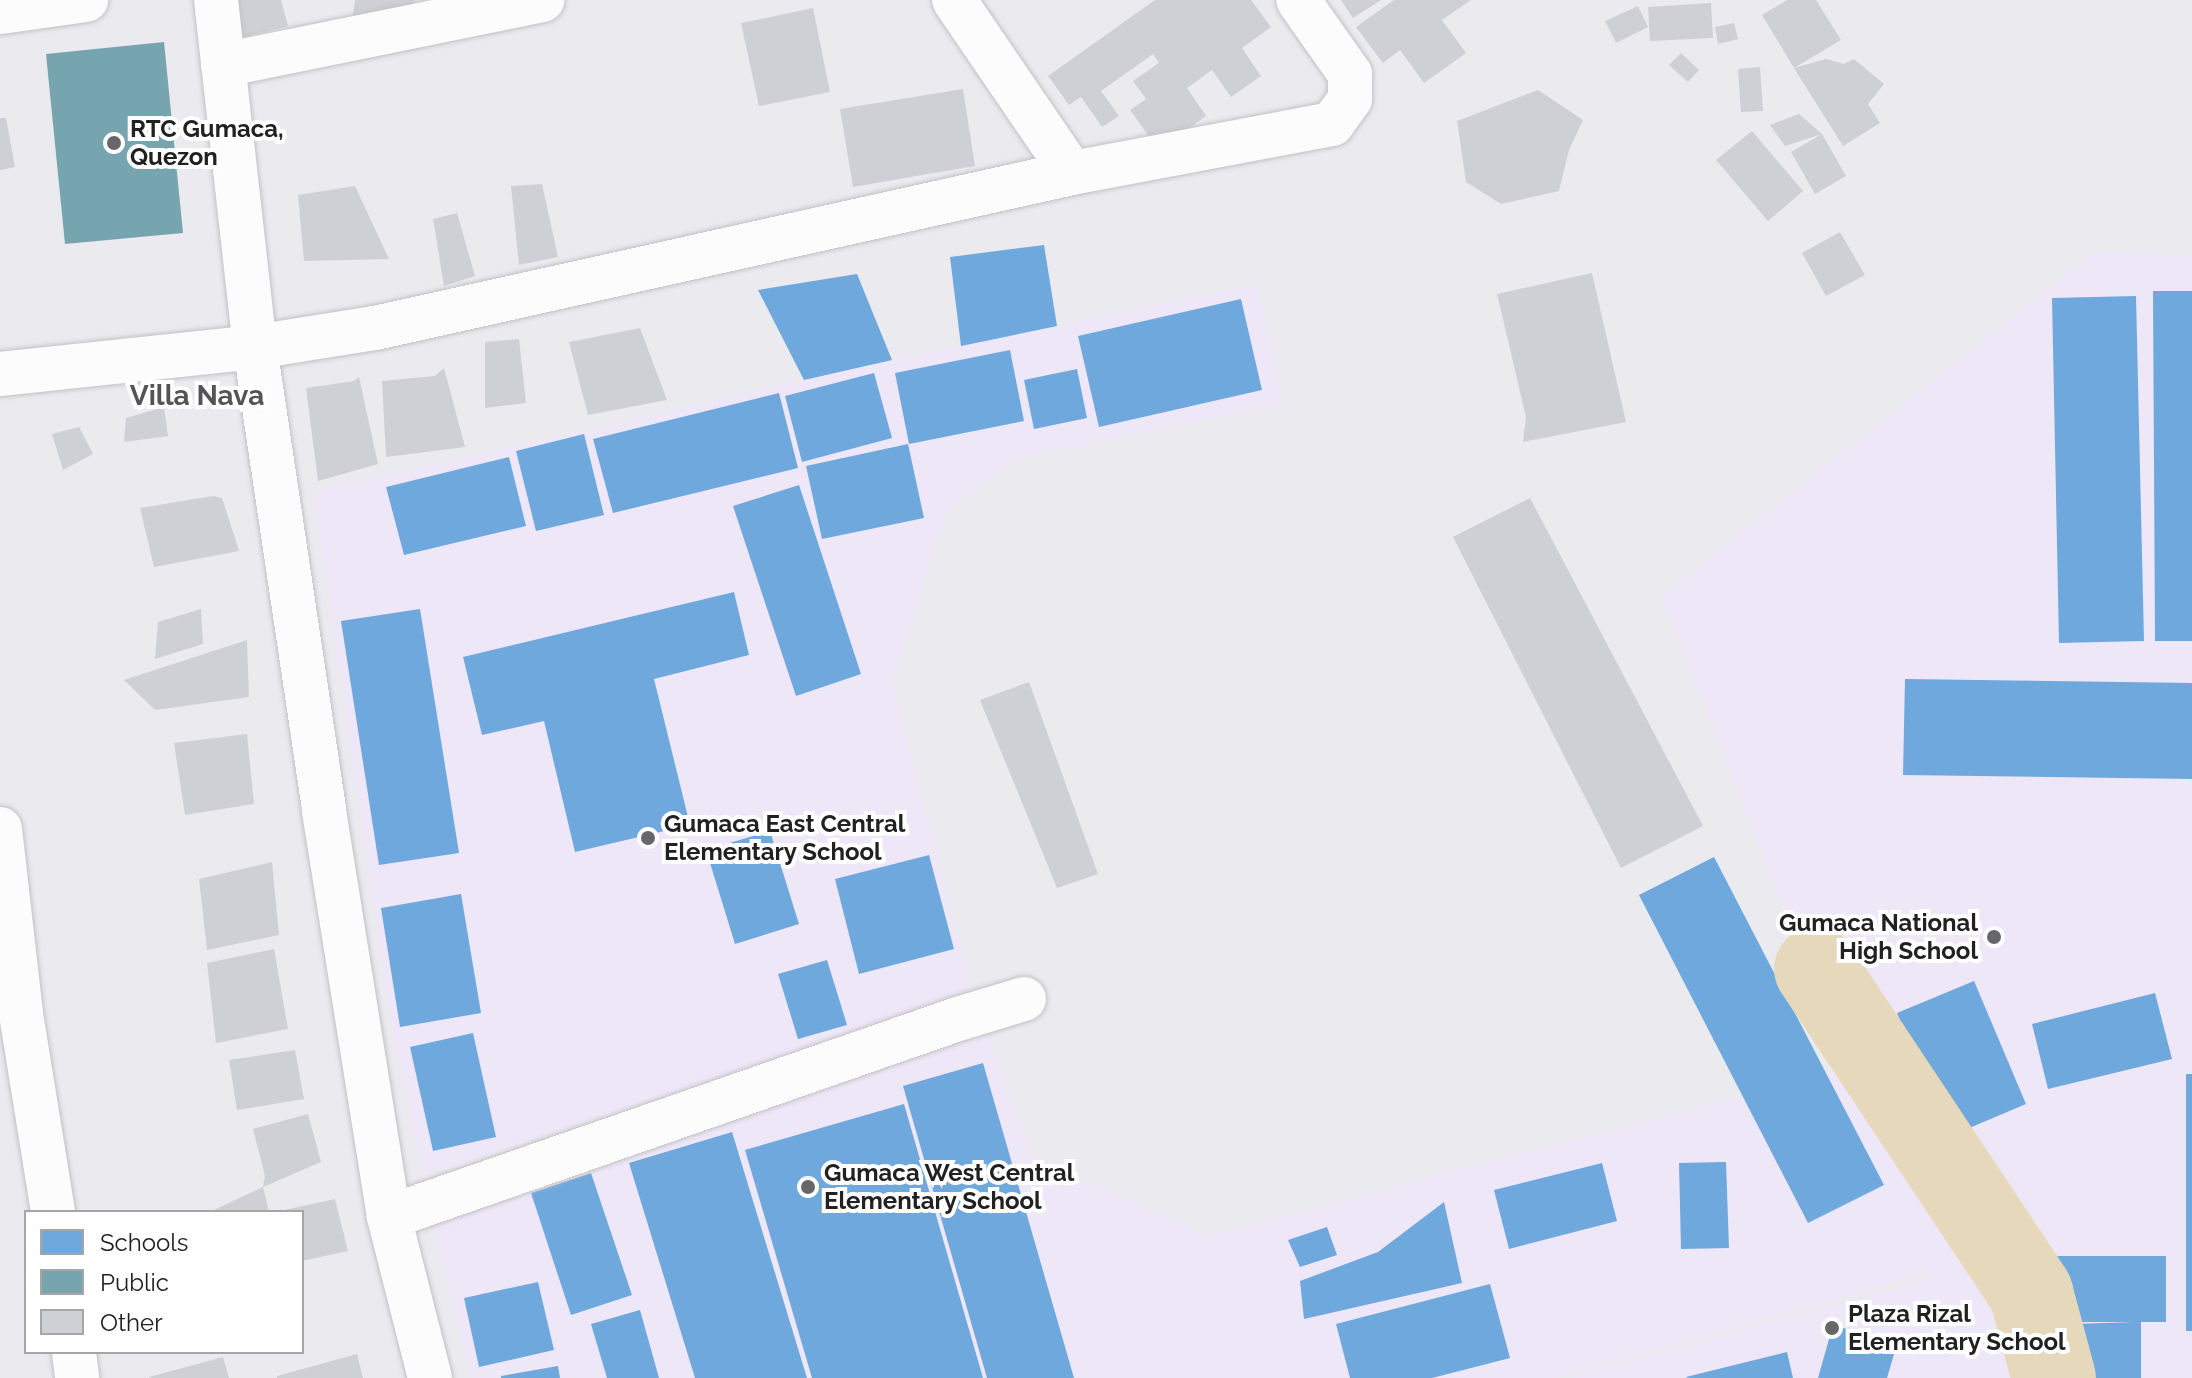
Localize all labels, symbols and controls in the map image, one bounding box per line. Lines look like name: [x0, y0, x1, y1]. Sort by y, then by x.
place label: RTC Gumaca, Quezon: [130, 115, 284, 171]
marker: RTC Gumaca, Quezon: [105, 134, 123, 152]
district label: Villa Nava: [130, 379, 264, 413]
place label: Gumaca East Central Elementary School: [664, 810, 905, 866]
marker: Gumaca East Central Elementary School: [639, 829, 657, 847]
place label: Gumaca National High School: [1779, 909, 1978, 965]
marker: Gumaca National High School: [1985, 928, 2003, 946]
place label: Gumaca West Central Elementary School: [824, 1159, 1075, 1215]
marker: Gumaca West Central Elementary School: [799, 1178, 817, 1196]
legend: [24, 1210, 304, 1354]
text: Schools: [100, 1228, 188, 1257]
text: Public: [100, 1268, 169, 1297]
place label: Plaza Rizal Elementary School: [1848, 1300, 2066, 1356]
text: Other: [100, 1308, 163, 1337]
marker: Plaza Rizal Elementary School: [1823, 1319, 1841, 1337]

